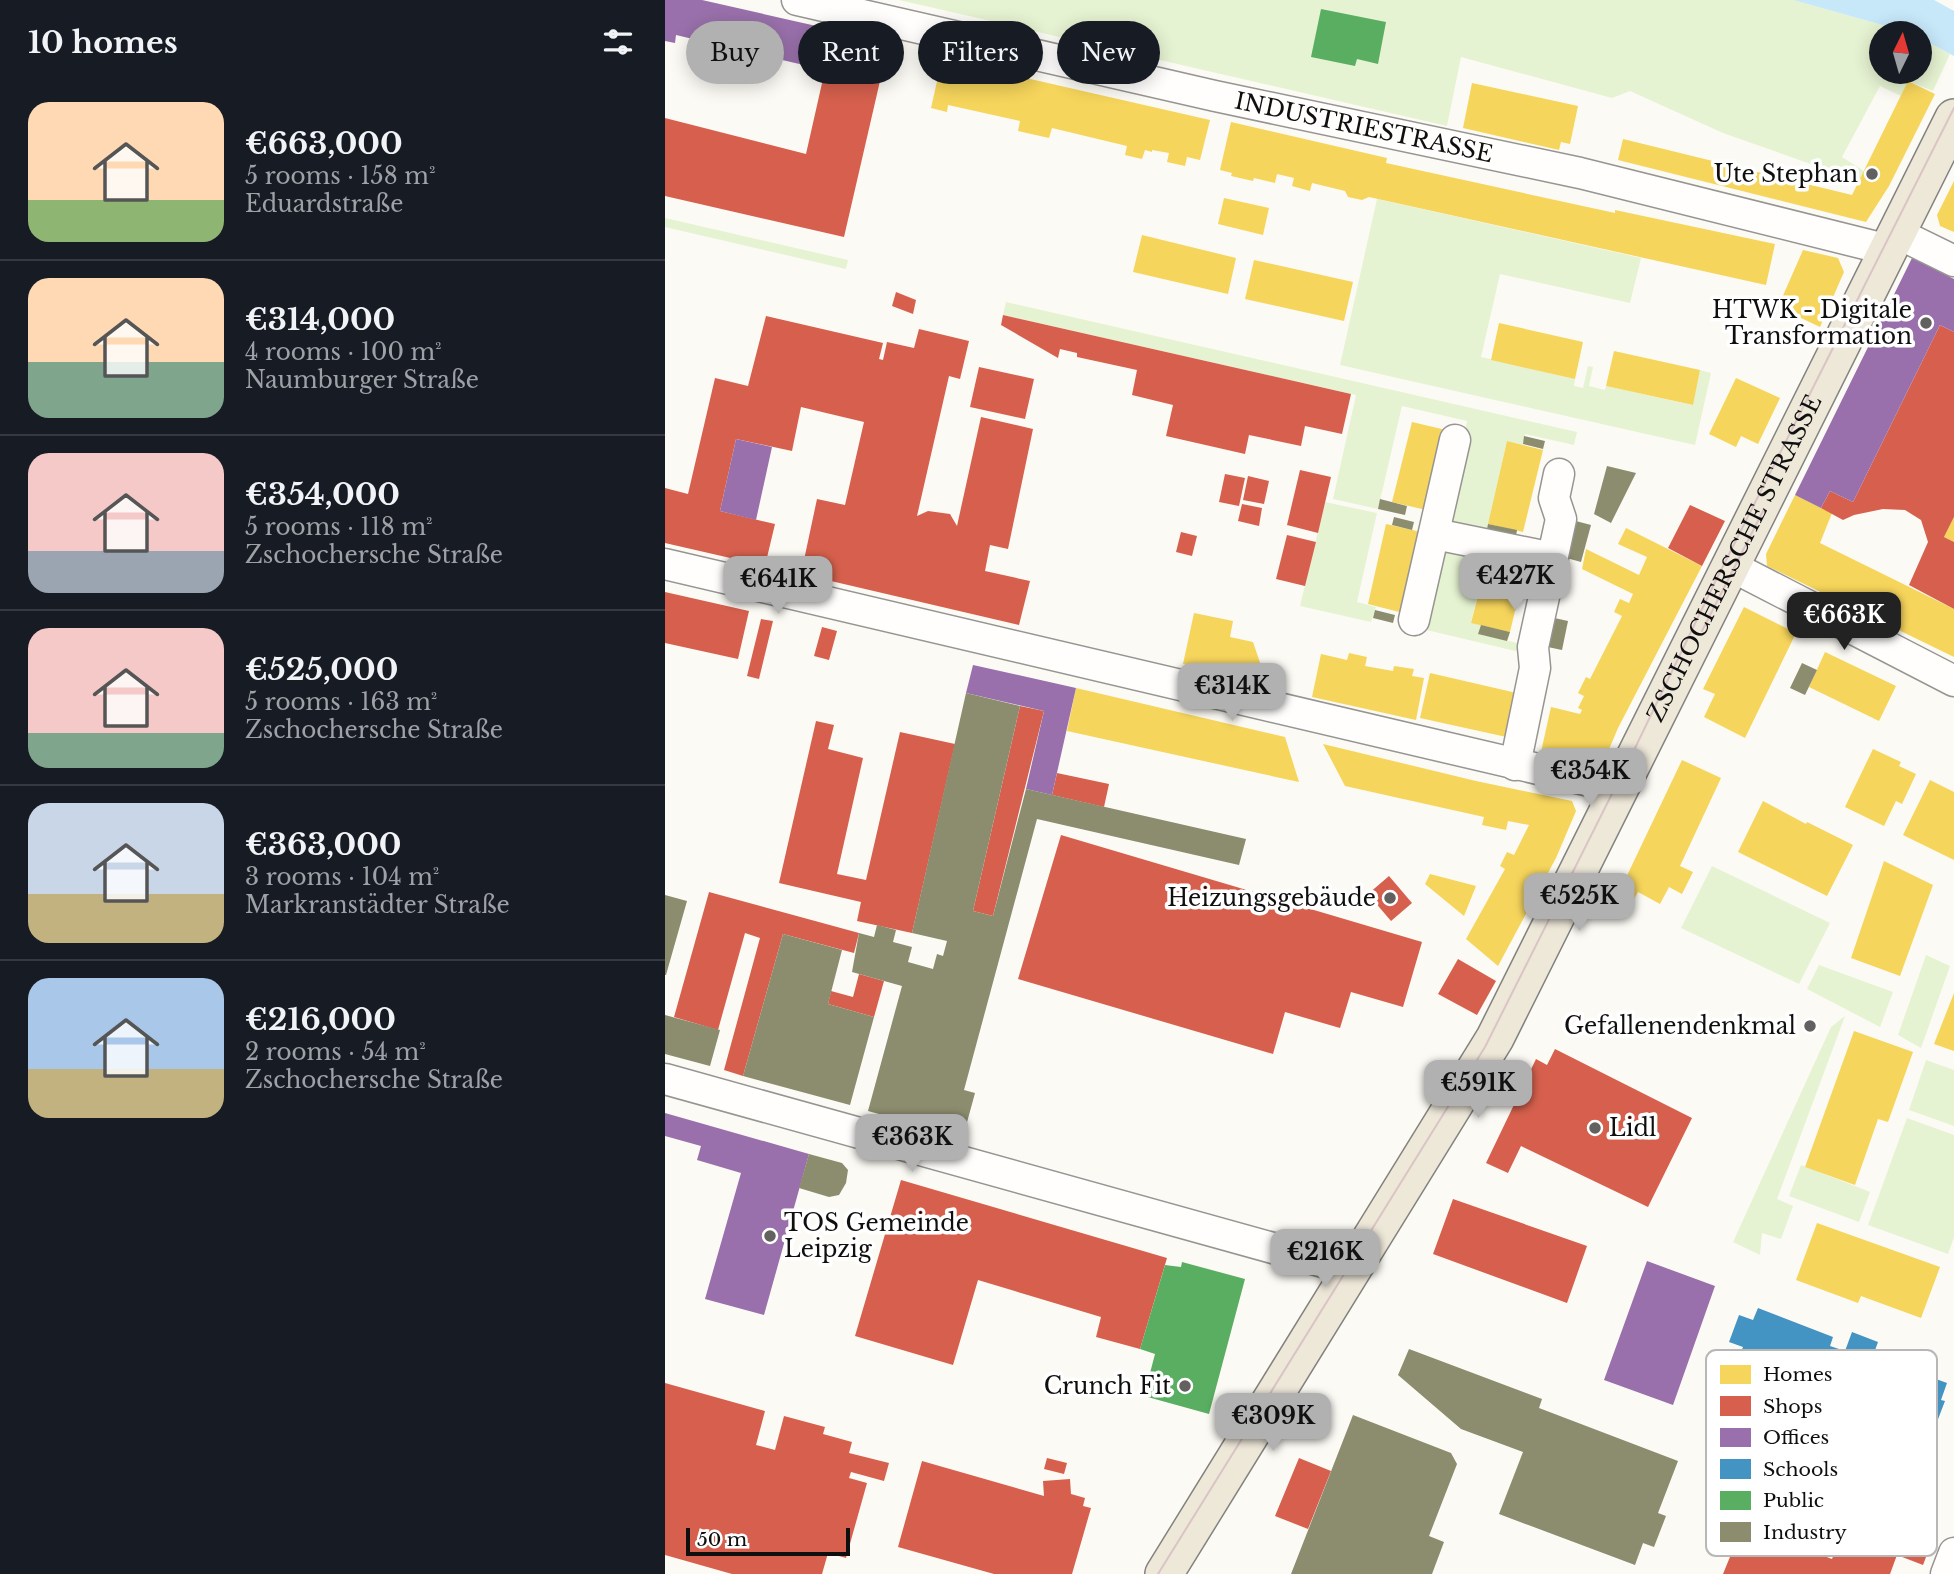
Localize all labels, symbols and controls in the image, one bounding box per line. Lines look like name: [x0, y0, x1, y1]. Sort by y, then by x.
chip: Buy: [686, 21, 784, 84]
chip: Rent: [798, 21, 904, 84]
chip: Filters: [918, 21, 1043, 84]
chip: New: [1057, 21, 1160, 84]
north arrow: [1869, 21, 1932, 84]
map controls: [1869, 21, 1932, 84]
icon: filters: [599, 23, 637, 61]
text: 10 homes: [28, 24, 178, 61]
street label: INDUSTRIESTRASSE: [1232, 87, 1495, 168]
text: €663,000: [245, 125, 403, 162]
icon: home: [84, 130, 168, 214]
place label: Ute Stephan: [1714, 160, 1858, 188]
text: 5 rooms · 158 m²: [245, 162, 435, 190]
marker: Ute Stephan: [1864, 166, 1880, 182]
text: Eduardstraße: [245, 190, 403, 218]
place label: HTWK - Digitale Transformation: [1712, 296, 1912, 350]
text: €314,000: [245, 301, 395, 338]
icon: home: [84, 306, 168, 390]
marker: HTWK - Digitale Transformation: [1918, 315, 1934, 331]
text: 4 rooms · 100 m²: [245, 338, 442, 366]
text: Naumburger Straße: [245, 366, 479, 394]
street label: ZSCHOCHERSCHE STRASSE: [1641, 390, 1828, 726]
text: €354,000: [245, 476, 400, 513]
icon: home: [84, 481, 168, 565]
text: 5 rooms · 118 m²: [245, 513, 433, 541]
text: Zschochersche Straße: [245, 541, 503, 569]
pin: €427K: [1466, 554, 1564, 613]
pin: €641K: [729, 556, 827, 616]
text: €427K: [1476, 562, 1554, 590]
text: €641K: [739, 565, 817, 593]
pin: €663K: [1795, 592, 1893, 652]
text: €663K: [1803, 601, 1885, 629]
text: €525,000: [245, 651, 398, 688]
icon: home: [84, 656, 168, 740]
pin: €314K: [1183, 664, 1281, 723]
text: €314K: [1194, 672, 1270, 700]
text: 5 rooms · 163 m²: [245, 688, 437, 716]
text: Zschochersche Straße: [245, 716, 503, 744]
pin: €354K: [1541, 748, 1639, 808]
text: €354K: [1550, 757, 1630, 785]
text: €363,000: [245, 826, 402, 863]
icon: home: [84, 831, 168, 915]
text: 3 rooms · 104 m²: [245, 863, 439, 891]
pin: €525K: [1530, 874, 1628, 933]
text: €525K: [1540, 882, 1618, 910]
place label: Heizungsgebäude: [1167, 884, 1376, 912]
marker: Heizungsgebäude: [1382, 890, 1398, 906]
text: Markranstädter Straße: [245, 891, 510, 919]
text: €216,000: [245, 1001, 396, 1038]
icon: home: [84, 1006, 168, 1090]
place label: Gefallenendenkmal: [1564, 1012, 1796, 1040]
marker: Gefallenendenkmal: [1802, 1018, 1818, 1034]
text: 2 rooms · 54 m²: [245, 1038, 426, 1066]
pin: €591K: [1429, 1060, 1527, 1120]
text: Zschochersche Straße: [245, 1066, 503, 1094]
text: €591K: [1440, 1069, 1516, 1097]
pin: €363K: [863, 1114, 961, 1174]
place label: Lidl: [1609, 1114, 1657, 1142]
marker: Lidl: [1587, 1120, 1603, 1136]
text: €363K: [871, 1123, 953, 1151]
place label: TOS Gemeinde Leipzig: [784, 1209, 969, 1263]
marker: TOS Gemeinde Leipzig: [762, 1228, 778, 1244]
pin: €216K: [1276, 1230, 1374, 1289]
text: €216K: [1287, 1238, 1363, 1266]
legend: [1706, 1350, 1937, 1556]
text: Homes: [1763, 1363, 1832, 1386]
place label: Crunch Fit: [1044, 1372, 1171, 1400]
marker: Crunch Fit: [1177, 1378, 1193, 1394]
pin: €309K: [1224, 1394, 1322, 1453]
text: Shops: [1763, 1395, 1822, 1418]
text: €309K: [1231, 1402, 1315, 1430]
text: Offices: [1763, 1426, 1829, 1449]
text: Schools: [1763, 1458, 1838, 1481]
text: Public: [1763, 1489, 1824, 1512]
text: Industry: [1763, 1521, 1847, 1544]
scale bar: [686, 1525, 851, 1557]
text: 50 m: [697, 1528, 747, 1551]

